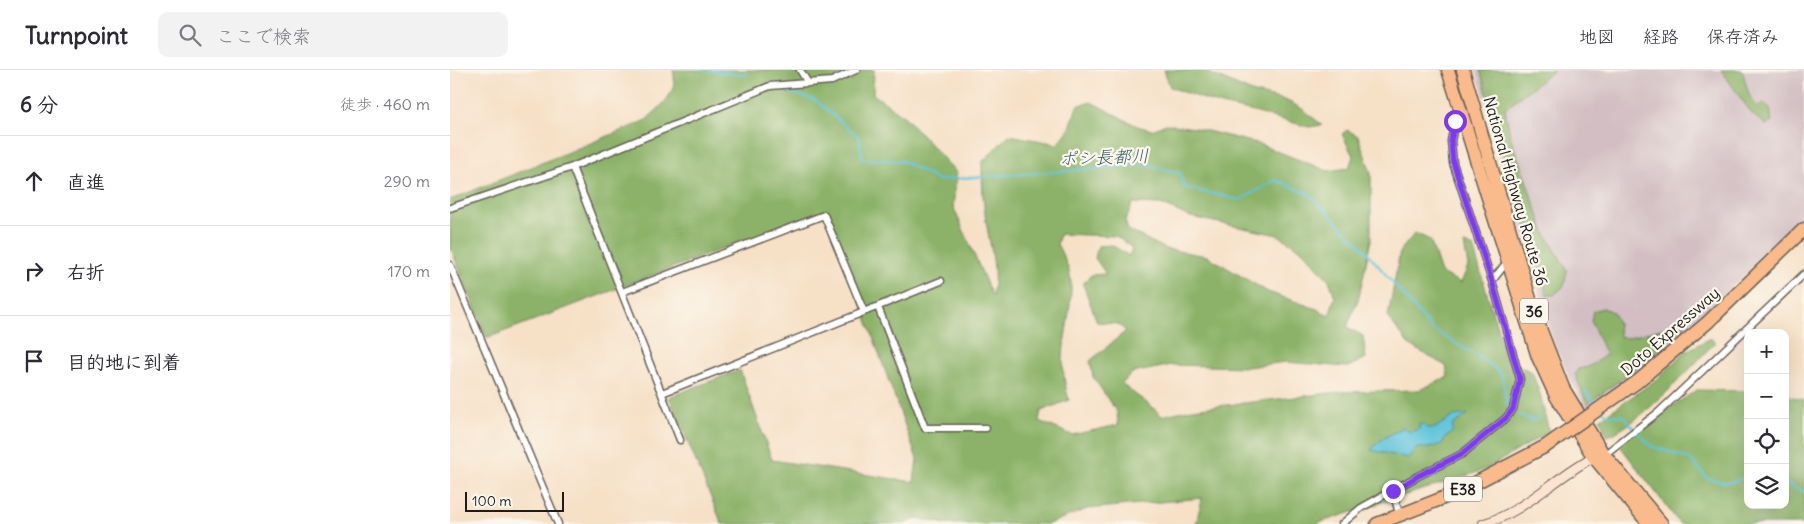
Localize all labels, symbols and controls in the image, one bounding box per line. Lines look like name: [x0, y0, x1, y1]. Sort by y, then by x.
search box: [158, 12, 508, 57]
text: Turnpoint: [25, 20, 128, 50]
icon: search: [176, 21, 204, 49]
text: ここで検索: [216, 24, 311, 48]
text: 地図: [1579, 25, 1615, 48]
text: 経路: [1643, 25, 1679, 48]
text: 保存済み: [1707, 25, 1779, 48]
text: 6 分: [20, 91, 58, 118]
text: 徒歩 · 460 m: [340, 94, 430, 114]
street label: National Highway Route 36: [1479, 94, 1553, 288]
route start: [1444, 110, 1467, 133]
water label: ポシ長都川: [1059, 144, 1149, 170]
icon: ahead: [20, 167, 48, 195]
text: 直進: [67, 170, 105, 194]
text: 290 m: [384, 171, 430, 191]
icon: right: [20, 257, 48, 285]
text: 右折: [67, 260, 105, 284]
text: 170 m: [387, 261, 430, 281]
street label: Doto Expressway: [1616, 283, 1724, 379]
road number: 36: [1520, 298, 1548, 324]
map controls: [1744, 329, 1789, 509]
button: +: [1744, 329, 1789, 374]
icon: arrive: [20, 347, 48, 375]
text: 目的地に到着: [67, 350, 181, 374]
button: −: [1744, 374, 1789, 419]
button: locate: [1744, 419, 1789, 464]
button: layers: [1744, 464, 1789, 509]
road number: E38: [1444, 476, 1482, 502]
route end: [1382, 480, 1405, 503]
scale bar: [465, 489, 564, 512]
text: 100 m: [472, 492, 512, 510]

